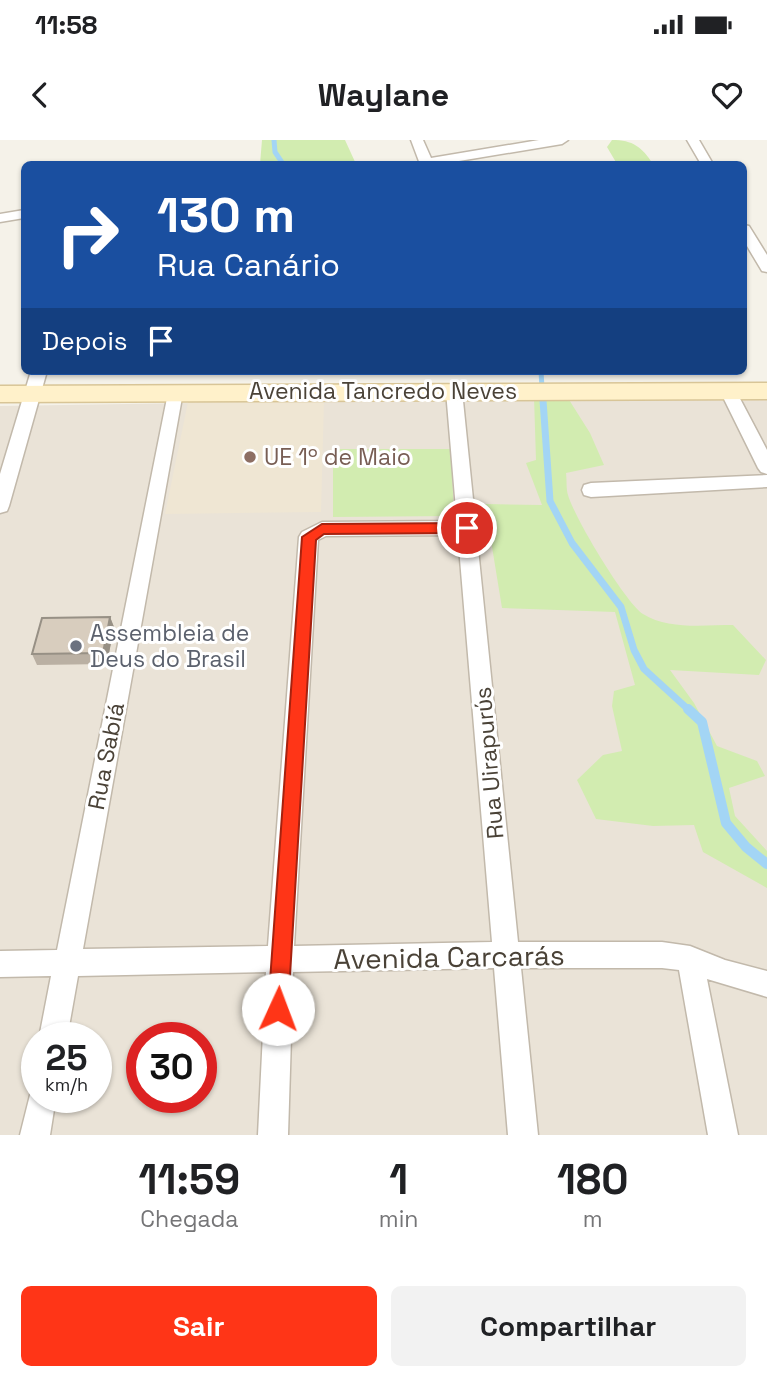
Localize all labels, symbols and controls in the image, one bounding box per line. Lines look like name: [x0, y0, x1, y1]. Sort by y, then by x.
text: 11:58: [35, 8, 97, 42]
text: Waylane: [318, 75, 449, 115]
icon: back: [21, 76, 59, 114]
icon: heart: [708, 76, 746, 114]
text: 130 m: [157, 184, 295, 246]
icon: right: [42, 189, 133, 280]
text: Rua Canário: [157, 245, 340, 285]
icon: arrive: [142, 322, 180, 360]
text: Depois: [42, 324, 128, 358]
street label: Avenida Tancredo Neves: [249, 376, 517, 406]
place label: UE 1º de Maio: [264, 442, 411, 472]
marker: UE 1º de Maio: [242, 449, 258, 465]
pin: [437, 498, 497, 558]
icon: arrive: [448, 509, 486, 547]
place label: Assembleia de Deus do Brasil: [90, 618, 249, 674]
marker: Assembleia de Deus do Brasil: [68, 638, 84, 654]
street label: Rua Uirapurύs: [467, 686, 511, 840]
street label: Rua Sabiá: [81, 700, 131, 812]
street label: Avenida Carcarás: [333, 937, 565, 977]
position arrow: [241, 972, 315, 1046]
speed limit sign: 30: [126, 1022, 217, 1113]
text: 25: [46, 1036, 87, 1080]
text: km/h: [45, 1073, 88, 1096]
text: 11:59: [139, 1153, 240, 1206]
text: 1: [389, 1153, 408, 1206]
text: 180: [557, 1153, 628, 1206]
text: Chegada: [140, 1204, 239, 1234]
text: min: [379, 1204, 418, 1234]
text: m: [583, 1204, 603, 1234]
button: Sair: [21, 1286, 377, 1366]
button: Compartilhar: [391, 1286, 746, 1366]

